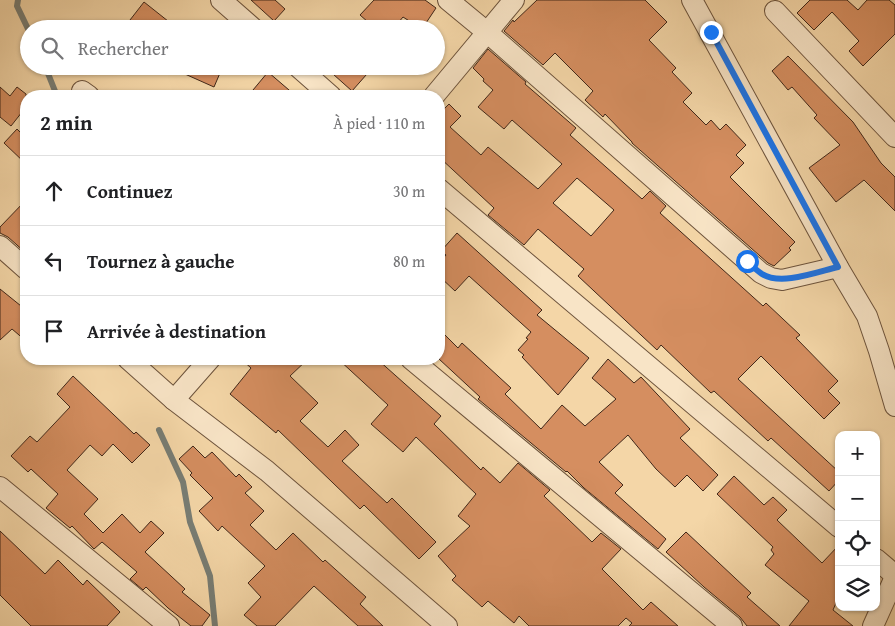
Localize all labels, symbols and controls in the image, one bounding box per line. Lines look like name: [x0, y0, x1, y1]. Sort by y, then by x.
search box: [20, 20, 445, 75]
route end: [700, 21, 723, 44]
icon: search: [38, 34, 66, 62]
text: Rechercher: [78, 34, 169, 62]
text: 2 min: [40, 107, 92, 138]
text: À pied · 110 m: [333, 111, 425, 135]
icon: ahead: [40, 177, 68, 205]
text: Continuez: [87, 177, 173, 205]
text: 30 m: [393, 179, 425, 203]
icon: left: [40, 247, 68, 275]
text: Tournez à gauche: [87, 247, 235, 275]
text: 80 m: [393, 249, 425, 273]
route start: [736, 250, 759, 273]
icon: arrive: [40, 317, 68, 345]
text: Arrivée à destination: [87, 317, 266, 345]
map controls: [835, 431, 880, 611]
button: +: [835, 431, 880, 476]
button: −: [835, 476, 880, 521]
button: locate: [835, 521, 880, 566]
button: layers: [835, 566, 880, 611]

